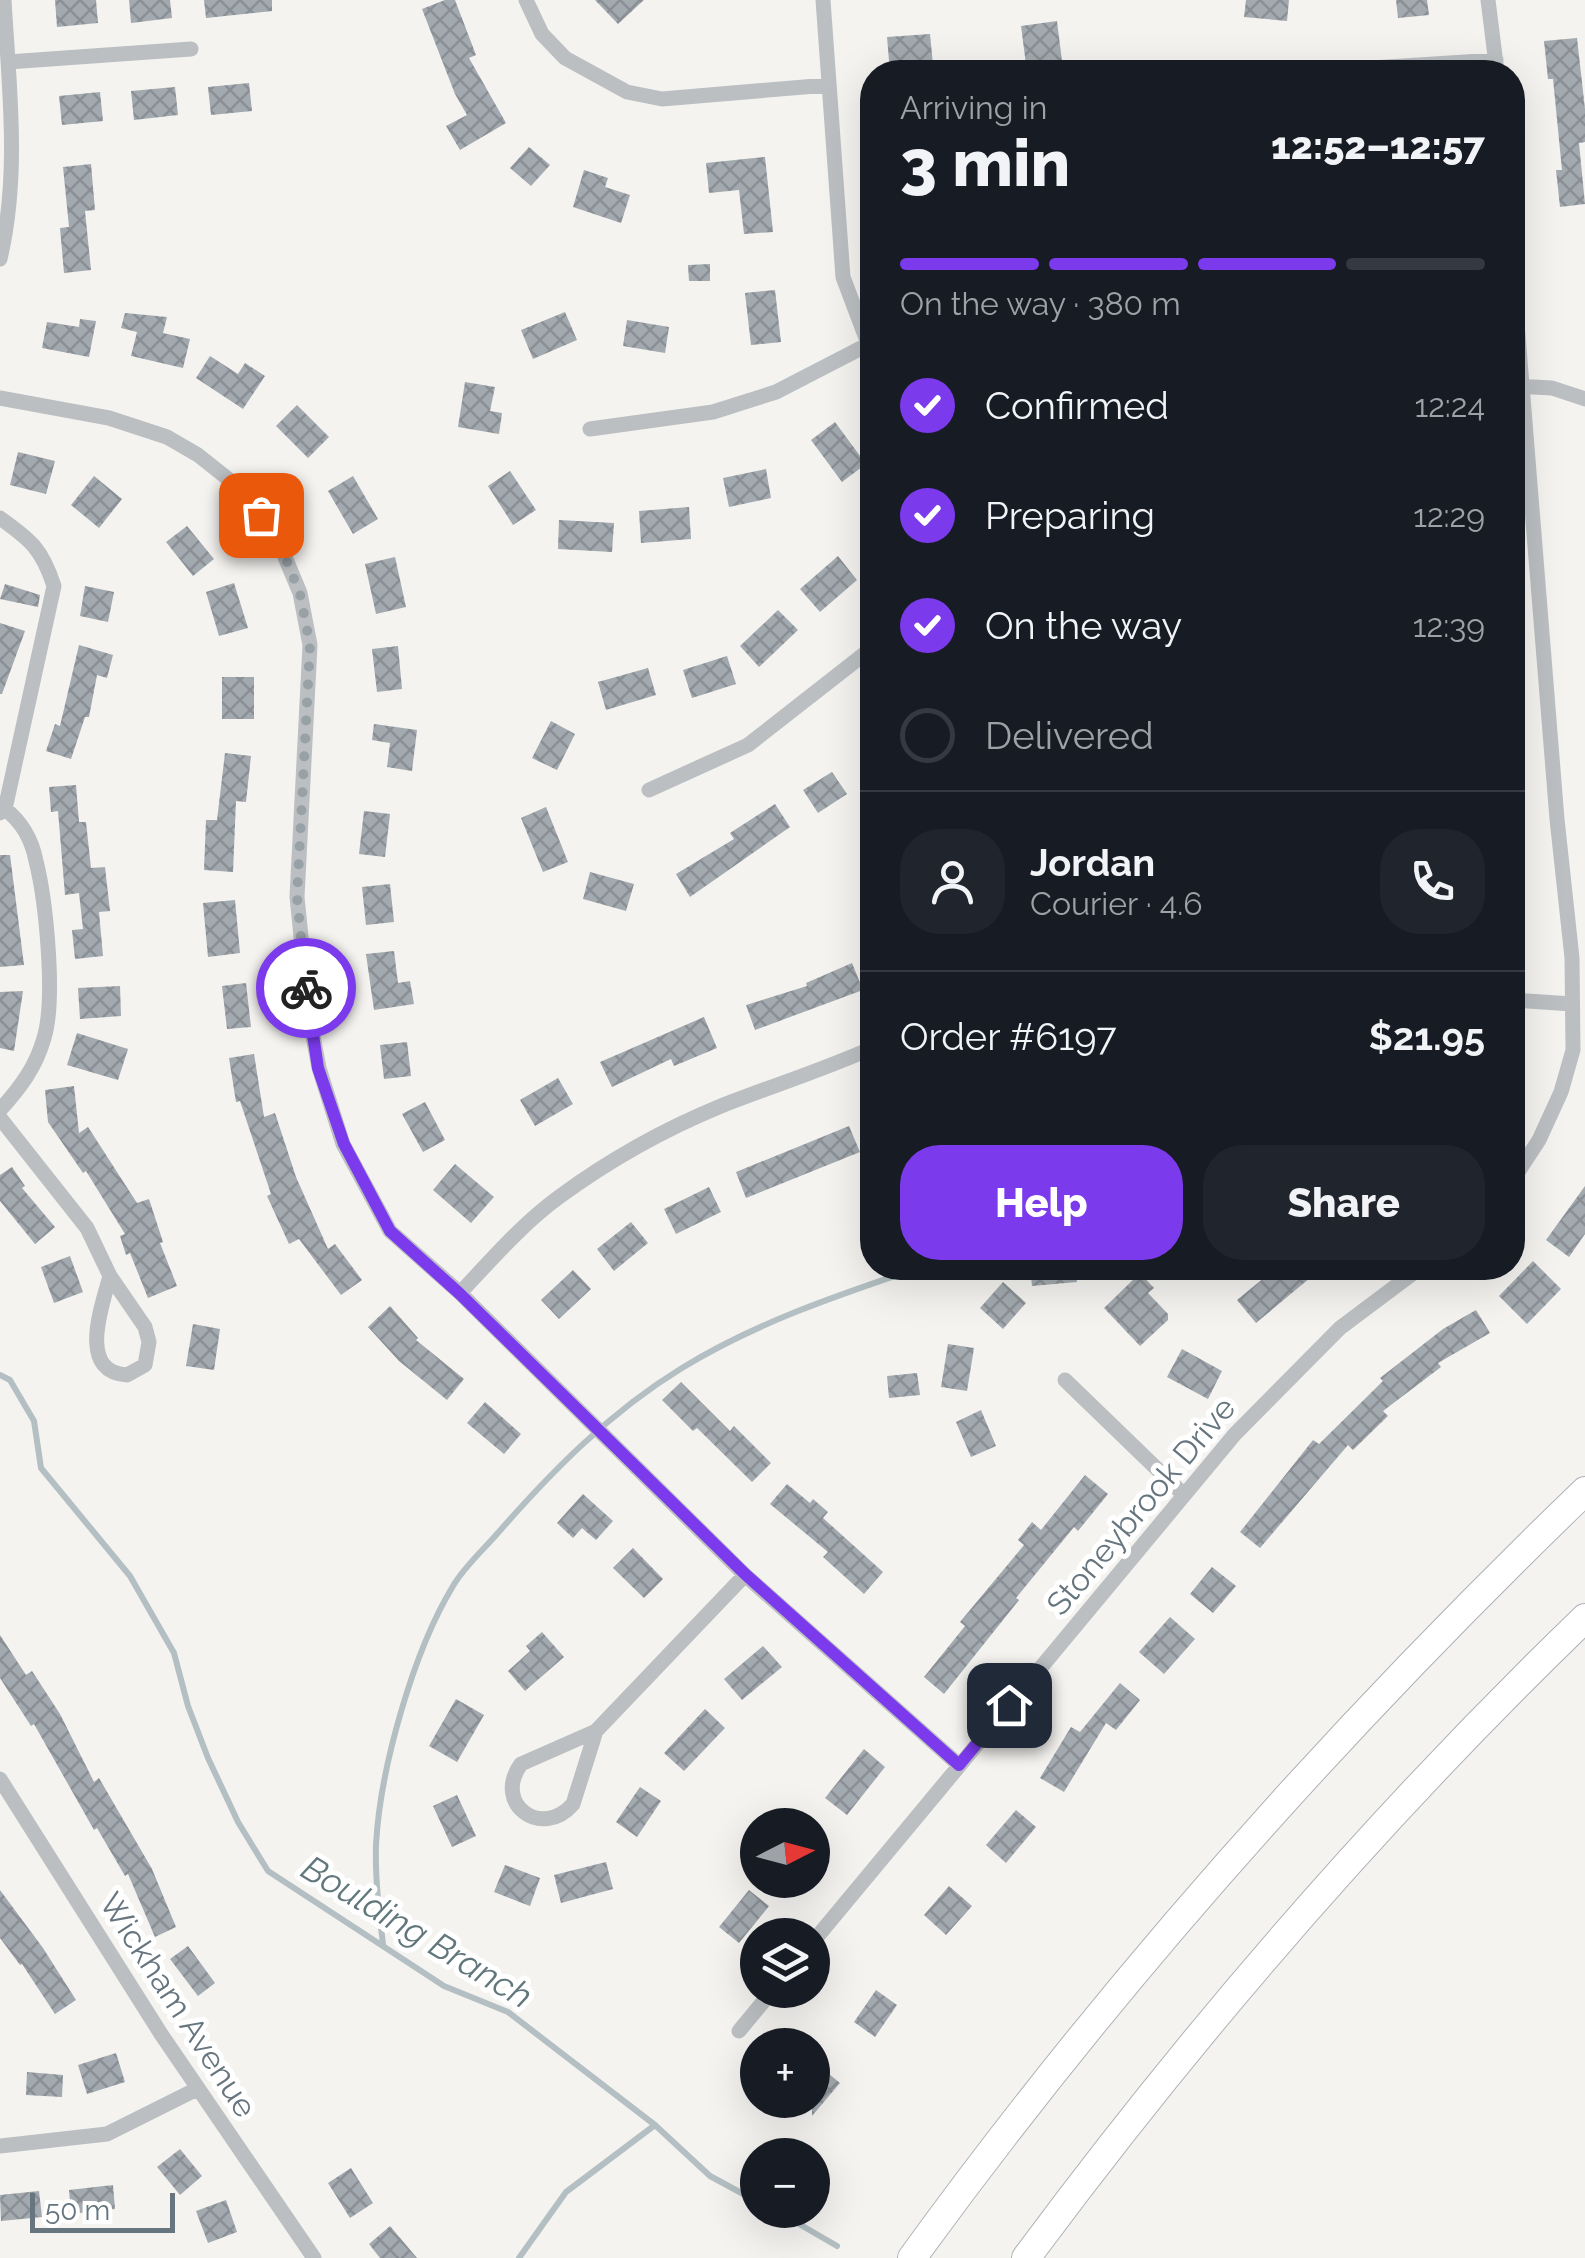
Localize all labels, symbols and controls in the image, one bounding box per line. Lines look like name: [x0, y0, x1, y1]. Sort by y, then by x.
text: Arriving in: [900, 89, 1047, 126]
text: 12:52–12:57: [1271, 123, 1485, 168]
text: 3 min: [900, 125, 1070, 201]
text: On the way · 380 m: [900, 285, 1181, 322]
icon: check: [900, 378, 955, 433]
text: Confirmed: [985, 383, 1169, 428]
text: 12:24: [1414, 387, 1485, 424]
pin: [219, 473, 304, 558]
icon: bag: [234, 488, 289, 543]
icon: check: [900, 488, 955, 543]
text: Preparing: [985, 493, 1155, 538]
text: 12:29: [1413, 497, 1485, 534]
icon: check: [900, 598, 955, 653]
text: On the way: [985, 603, 1182, 648]
text: 12:39: [1413, 607, 1485, 644]
text: Delivered: [985, 713, 1154, 758]
button: person: [900, 829, 1005, 934]
button: phone: [1380, 829, 1485, 934]
text: Jordan: [1030, 840, 1155, 885]
text: Courier · 4.6: [1030, 885, 1203, 922]
courier: [256, 938, 356, 1038]
icon: bike: [279, 961, 334, 1016]
text: Order #6197: [900, 1014, 1117, 1059]
text: $21.95: [1369, 1014, 1485, 1059]
button: Help: [900, 1145, 1183, 1260]
button: Share: [1203, 1145, 1485, 1260]
street label: Stoneybrook Drive: [1039, 1389, 1243, 1622]
pin: [967, 1663, 1052, 1748]
icon: home: [982, 1678, 1037, 1733]
north arrow: [740, 1808, 830, 1898]
map controls: [740, 1808, 830, 2228]
water label: Boulding Branch: [295, 1847, 540, 2016]
street label: Wickham Avenue: [92, 1886, 265, 2124]
button: layers: [740, 1918, 830, 2008]
button: +: [740, 2028, 830, 2118]
button: −: [740, 2138, 830, 2228]
scale bar: [30, 2188, 175, 2232]
text: 50 m: [45, 2194, 110, 2227]

